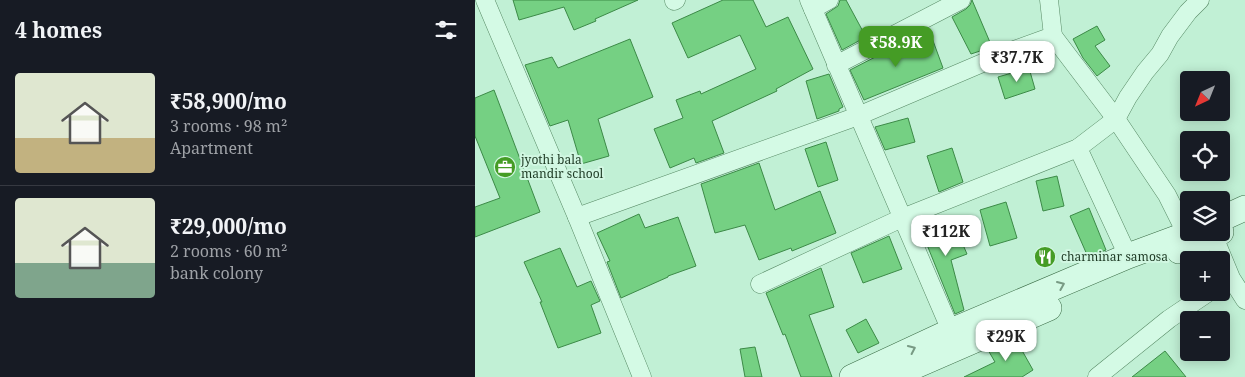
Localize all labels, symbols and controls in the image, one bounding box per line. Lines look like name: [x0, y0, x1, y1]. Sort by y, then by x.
text: 4 homes: [15, 16, 102, 44]
icon: filters: [432, 16, 460, 44]
pin: ₹58.9K: [855, 26, 937, 68]
text: ₹58.9K: [870, 31, 922, 53]
pin: ₹37.7K: [976, 41, 1058, 83]
text: ₹37.7K: [991, 46, 1043, 68]
north arrow: [1180, 71, 1230, 121]
map controls: [1180, 71, 1230, 361]
text: ₹58,900/mo: [170, 87, 287, 115]
icon: home: [55, 93, 115, 153]
text: 3 rooms · 98 m²: [170, 115, 287, 137]
button: locate: [1180, 131, 1230, 181]
text: Apartment: [170, 137, 253, 159]
place label: jyothi bala mandir school: [520, 151, 604, 182]
office icon: jyothi bala mandir school: [493, 155, 517, 179]
button: layers: [1180, 191, 1230, 241]
text: ₹29,000/mo: [170, 212, 287, 240]
pin: ₹112K: [911, 214, 981, 257]
icon: home: [55, 218, 115, 278]
text: ₹112K: [922, 220, 970, 242]
text: 2 rooms · 60 m²: [170, 240, 287, 262]
restaurant icon: charminar samosa: [1033, 245, 1057, 269]
place label: charminar samosa: [1061, 248, 1168, 265]
button: +: [1180, 251, 1230, 301]
text: bank colony: [170, 262, 263, 284]
one-way arrow: [1056, 280, 1065, 291]
button: −: [1180, 311, 1230, 361]
pin: ₹29K: [976, 320, 1036, 362]
text: ₹29K: [987, 325, 1025, 347]
one-way arrow: [907, 345, 916, 356]

